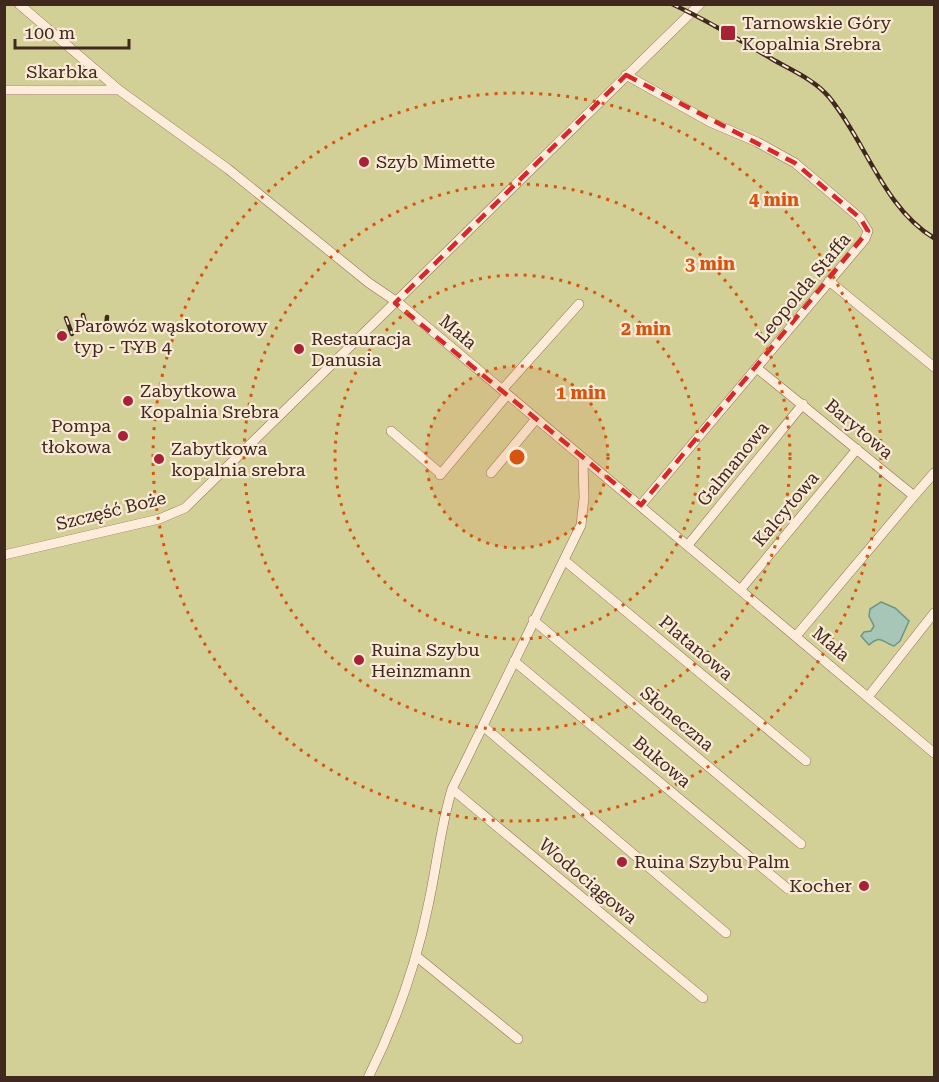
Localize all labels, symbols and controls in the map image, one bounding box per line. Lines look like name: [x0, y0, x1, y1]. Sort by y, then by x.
scale bar: [15, 12, 129, 50]
place label: Tarnowskie Góry Kopalnia Srebra: [742, 12, 891, 54]
text: 100 m: [24, 22, 75, 43]
marker: Tarnowskie Góry Kopalnia Srebra: [719, 24, 737, 42]
street label: Skarbka: [26, 61, 98, 82]
place label: Szyb Mimette: [376, 151, 495, 172]
marker: Szyb Mimette: [357, 155, 371, 169]
text: 4 min: [749, 189, 799, 210]
street label: Leopolda Staffa: [751, 228, 855, 347]
text: 3 min: [685, 253, 735, 274]
street label: Mała: [435, 310, 481, 353]
place label: Parowóz wąskotorowy typ - TYB 4: [74, 315, 268, 357]
text: 2 min: [621, 318, 671, 339]
place label: Restauracja Danusia: [311, 328, 411, 370]
marker: Parowóz wąskotorowy typ - TYB 4: [55, 329, 69, 343]
marker: Restauracja Danusia: [292, 342, 306, 356]
place label: Zabytkowa Kopalnia Srebra: [140, 380, 279, 422]
text: 1 min: [556, 382, 606, 403]
marker: Zabytkowa Kopalnia Srebra: [121, 394, 135, 408]
street label: Barytowa: [821, 394, 898, 463]
place label: Pompa tłokowa: [42, 415, 111, 457]
street label: Galmanowa: [692, 417, 773, 510]
marker: Pompa tłokowa: [116, 429, 130, 443]
place label: Zabytkowa kopalnia srebra: [171, 438, 306, 480]
centre of rings: [507, 447, 527, 467]
marker: Zabytkowa kopalnia srebra: [152, 452, 166, 466]
street label: Kalcytowa: [748, 467, 823, 550]
street label: Szczęść Boże: [54, 487, 168, 534]
street label: Platanowa: [655, 611, 738, 685]
street label: Mała: [808, 622, 854, 665]
place label: Ruina Szybu Heinzmann: [371, 639, 479, 681]
marker: Ruina Szybu Heinzmann: [352, 653, 366, 667]
street label: Słoneczna: [636, 682, 719, 756]
street label: Bukowa: [629, 731, 696, 792]
street label: Wodociągowa: [535, 834, 642, 928]
place label: Ruina Szybu Palm: [634, 851, 790, 872]
marker: Ruina Szybu Palm: [615, 855, 629, 869]
place label: Kocher: [789, 875, 852, 896]
marker: Kocher: [857, 879, 871, 893]

